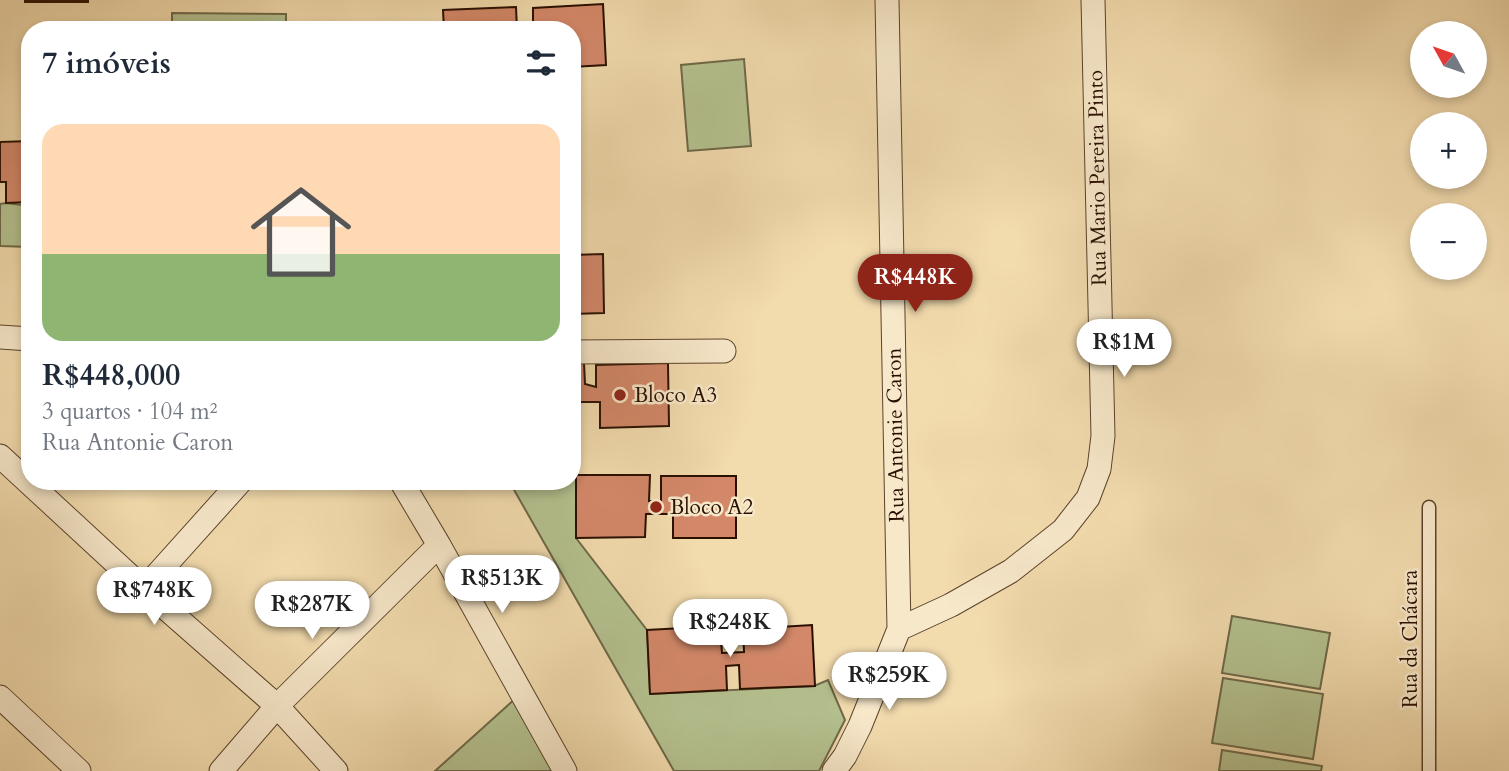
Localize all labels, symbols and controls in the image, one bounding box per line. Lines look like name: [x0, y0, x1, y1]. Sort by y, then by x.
north arrow: [1410, 21, 1488, 98]
map controls: [1410, 21, 1487, 280]
text: 7 imóveis: [42, 43, 171, 84]
icon: filters: [522, 44, 560, 82]
street label: Rua Mario Pereira Pinto: [1081, 70, 1114, 286]
button: +: [1410, 112, 1487, 189]
icon: home: [238, 169, 364, 295]
button: −: [1410, 203, 1487, 280]
pin: R$448K: [858, 254, 972, 314]
text: R$448K: [874, 261, 956, 292]
pin: R$1M: [1083, 320, 1165, 379]
text: R$1M: [1093, 326, 1155, 357]
street label: Rua Antonie Caron: [879, 347, 912, 523]
text: R$448,000: [42, 355, 180, 396]
place label: Bloco A3: [634, 381, 717, 410]
marker: Bloco A3: [612, 387, 628, 403]
text: 3 quartos · 104 m²: [42, 396, 217, 427]
text: Rua Antonie Caron: [42, 427, 233, 458]
place label: Bloco A2: [670, 493, 753, 522]
marker: Bloco A2: [648, 499, 664, 515]
pin: R$513K: [445, 556, 559, 615]
text: R$513K: [461, 562, 543, 593]
pin: R$748K: [97, 568, 211, 627]
street label: Rua da Chácara: [1396, 570, 1425, 708]
text: R$748K: [113, 574, 195, 605]
pin: R$287K: [255, 582, 369, 641]
text: R$287K: [271, 588, 353, 619]
pin: R$248K: [673, 600, 787, 659]
text: R$248K: [689, 606, 771, 637]
pin: R$259K: [832, 652, 946, 712]
text: R$259K: [848, 659, 930, 690]

